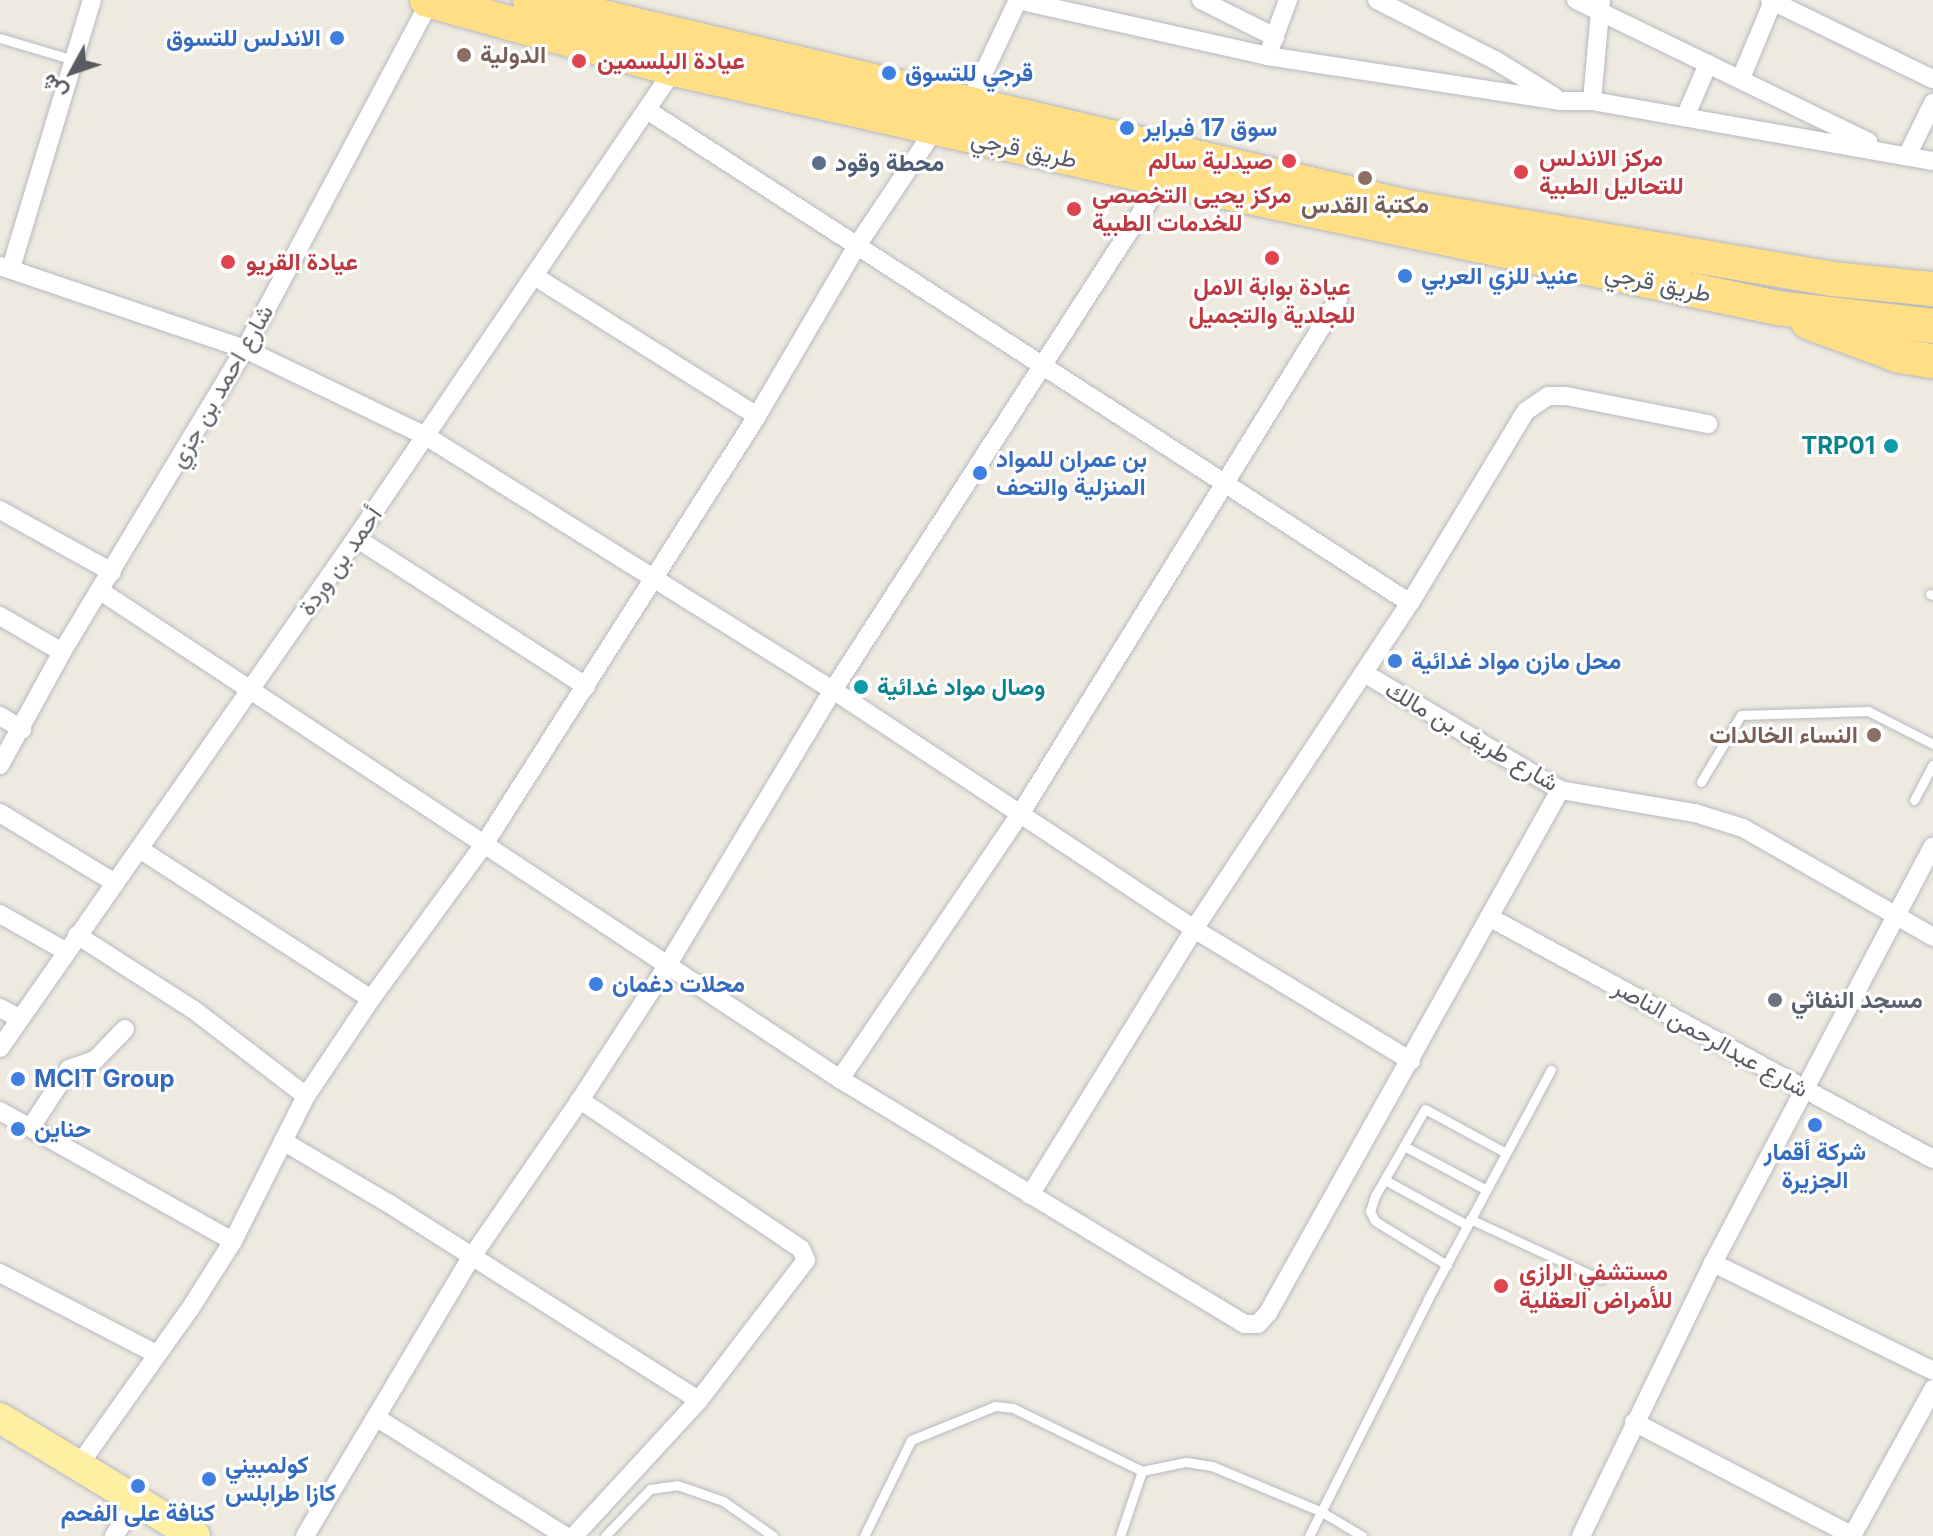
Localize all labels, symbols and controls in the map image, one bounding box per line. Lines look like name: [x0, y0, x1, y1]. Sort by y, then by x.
place label: الاندلس للتسوق: [166, 24, 321, 52]
marker: الاندلس للتسوق: [328, 29, 346, 47]
north arrow: [32, 32, 112, 112]
place label: الدولية: [480, 41, 546, 69]
marker: الدولية: [455, 46, 473, 64]
place label: عيادة البلسمين: [597, 47, 745, 75]
marker: عيادة البلسمين: [568, 50, 590, 72]
place label: قرجي للتسوق: [905, 59, 1033, 87]
marker: قرجي للتسوق: [880, 64, 898, 82]
text: ش: [35, 69, 72, 106]
place label: سوق 17 فبراير: [1143, 114, 1277, 142]
marker: سوق 17 فبراير: [1118, 119, 1136, 137]
street label: طريق قرجي: [968, 124, 1080, 174]
place label: مركز الاندلس للتحاليل الطبية: [1539, 144, 1684, 200]
place label: صيدلية سالم: [1148, 147, 1273, 175]
place label: محطة وقود: [835, 149, 944, 177]
marker: صيدلية سالم: [1280, 152, 1298, 170]
marker: محطة وقود: [810, 154, 828, 172]
marker: مركز الاندلس للتحاليل الطبية: [1510, 161, 1532, 183]
marker: مكتبة القدس: [1356, 169, 1374, 187]
place label: مركز يحيى التخصصي للخدمات الطبية: [1092, 181, 1291, 237]
place label: مكتبة القدس: [1301, 191, 1429, 219]
marker: مركز يحيى التخصصي للخدمات الطبية: [1063, 198, 1085, 220]
marker: عيادة بوابة الامل للجلدية والتجميل: [1261, 247, 1283, 269]
place label: عيادة القريو: [246, 248, 358, 276]
marker: عيادة القريو: [217, 251, 239, 273]
street label: طريق قرجي: [1602, 258, 1714, 308]
place label: عنيد للزي العربي: [1421, 262, 1578, 290]
marker: عنيد للزي العربي: [1396, 267, 1414, 285]
place label: عيادة بوابة الامل للجلدية والتجميل: [1188, 273, 1356, 329]
street label: شارع احمد بن جزي: [163, 299, 279, 473]
place label: TRP01: [1801, 432, 1875, 460]
marker: TRP01: [1882, 437, 1900, 455]
place label: بن عمران للمواد المنزلية والتحف: [996, 445, 1147, 501]
marker: بن عمران للمواد المنزلية والتحف: [971, 464, 989, 482]
street label: أحمد بن وردة: [292, 501, 388, 621]
place label: محل مازن مواد غدائية: [1411, 647, 1621, 675]
marker: محل مازن مواد غدائية: [1386, 652, 1404, 670]
place label: وصال مواد غدائية: [877, 673, 1045, 701]
street label: شارع طريف بن مالك: [1380, 675, 1564, 797]
marker: وصال مواد غدائية: [852, 678, 870, 696]
place label: النساء الخالدات: [1709, 721, 1858, 749]
marker: النساء الخالدات: [1865, 726, 1883, 744]
place label: محلات دغمان: [612, 970, 745, 998]
street label: شارع عبدالرحمن الناصر: [1608, 972, 1814, 1104]
marker: محلات دغمان: [587, 975, 605, 993]
place label: مسجد النفاثي: [1791, 986, 1923, 1014]
marker: مسجد النفاثي: [1766, 991, 1784, 1009]
place label: MCIT Group: [34, 1065, 175, 1093]
marker: MCIT Group: [9, 1070, 27, 1088]
place label: حناين: [34, 1115, 91, 1143]
marker: شركة أقمار الجزيرة: [1806, 1116, 1824, 1134]
marker: حناين: [9, 1120, 27, 1138]
place label: شركة أقمار الجزيرة: [1764, 1138, 1866, 1194]
place label: مستشفي الرازي للأمراض العقلية: [1519, 1258, 1672, 1314]
marker: مستشفي الرازي للأمراض العقلية: [1490, 1275, 1512, 1297]
place label: كولمبيني كازا طرابلس: [225, 1451, 336, 1507]
marker: كولمبيني كازا طرابلس: [200, 1470, 218, 1488]
marker: كنافة على الفحم: [129, 1477, 147, 1495]
place label: كنافة على الفحم: [61, 1499, 215, 1527]

